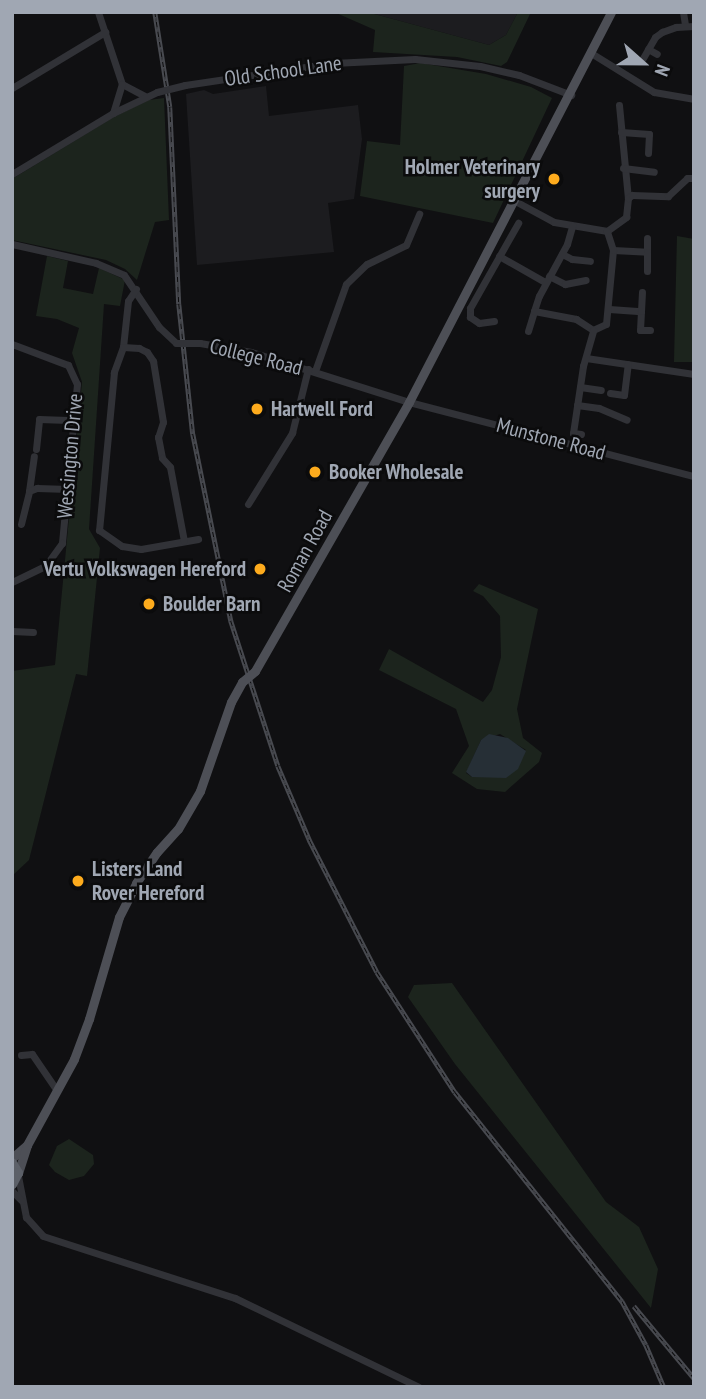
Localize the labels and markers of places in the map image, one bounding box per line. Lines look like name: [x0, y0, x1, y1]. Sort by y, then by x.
place label: Holmer Veterinary surgery: [404, 154, 540, 204]
marker: Holmer Veterinary surgery: [546, 171, 562, 187]
place label: Hartwell Ford: [271, 396, 373, 422]
marker: Hartwell Ford: [249, 401, 265, 417]
place label: Booker Wholesale: [329, 459, 464, 485]
marker: Booker Wholesale: [307, 464, 323, 480]
place label: Vertu Volkswagen Hereford: [43, 556, 246, 582]
marker: Vertu Volkswagen Hereford: [252, 561, 268, 577]
place label: Boulder Barn: [163, 591, 260, 617]
marker: Boulder Barn: [141, 596, 157, 612]
place label: Listers Land Rover Hereford: [92, 856, 204, 906]
marker: Listers Land Rover Hereford: [70, 873, 86, 889]

